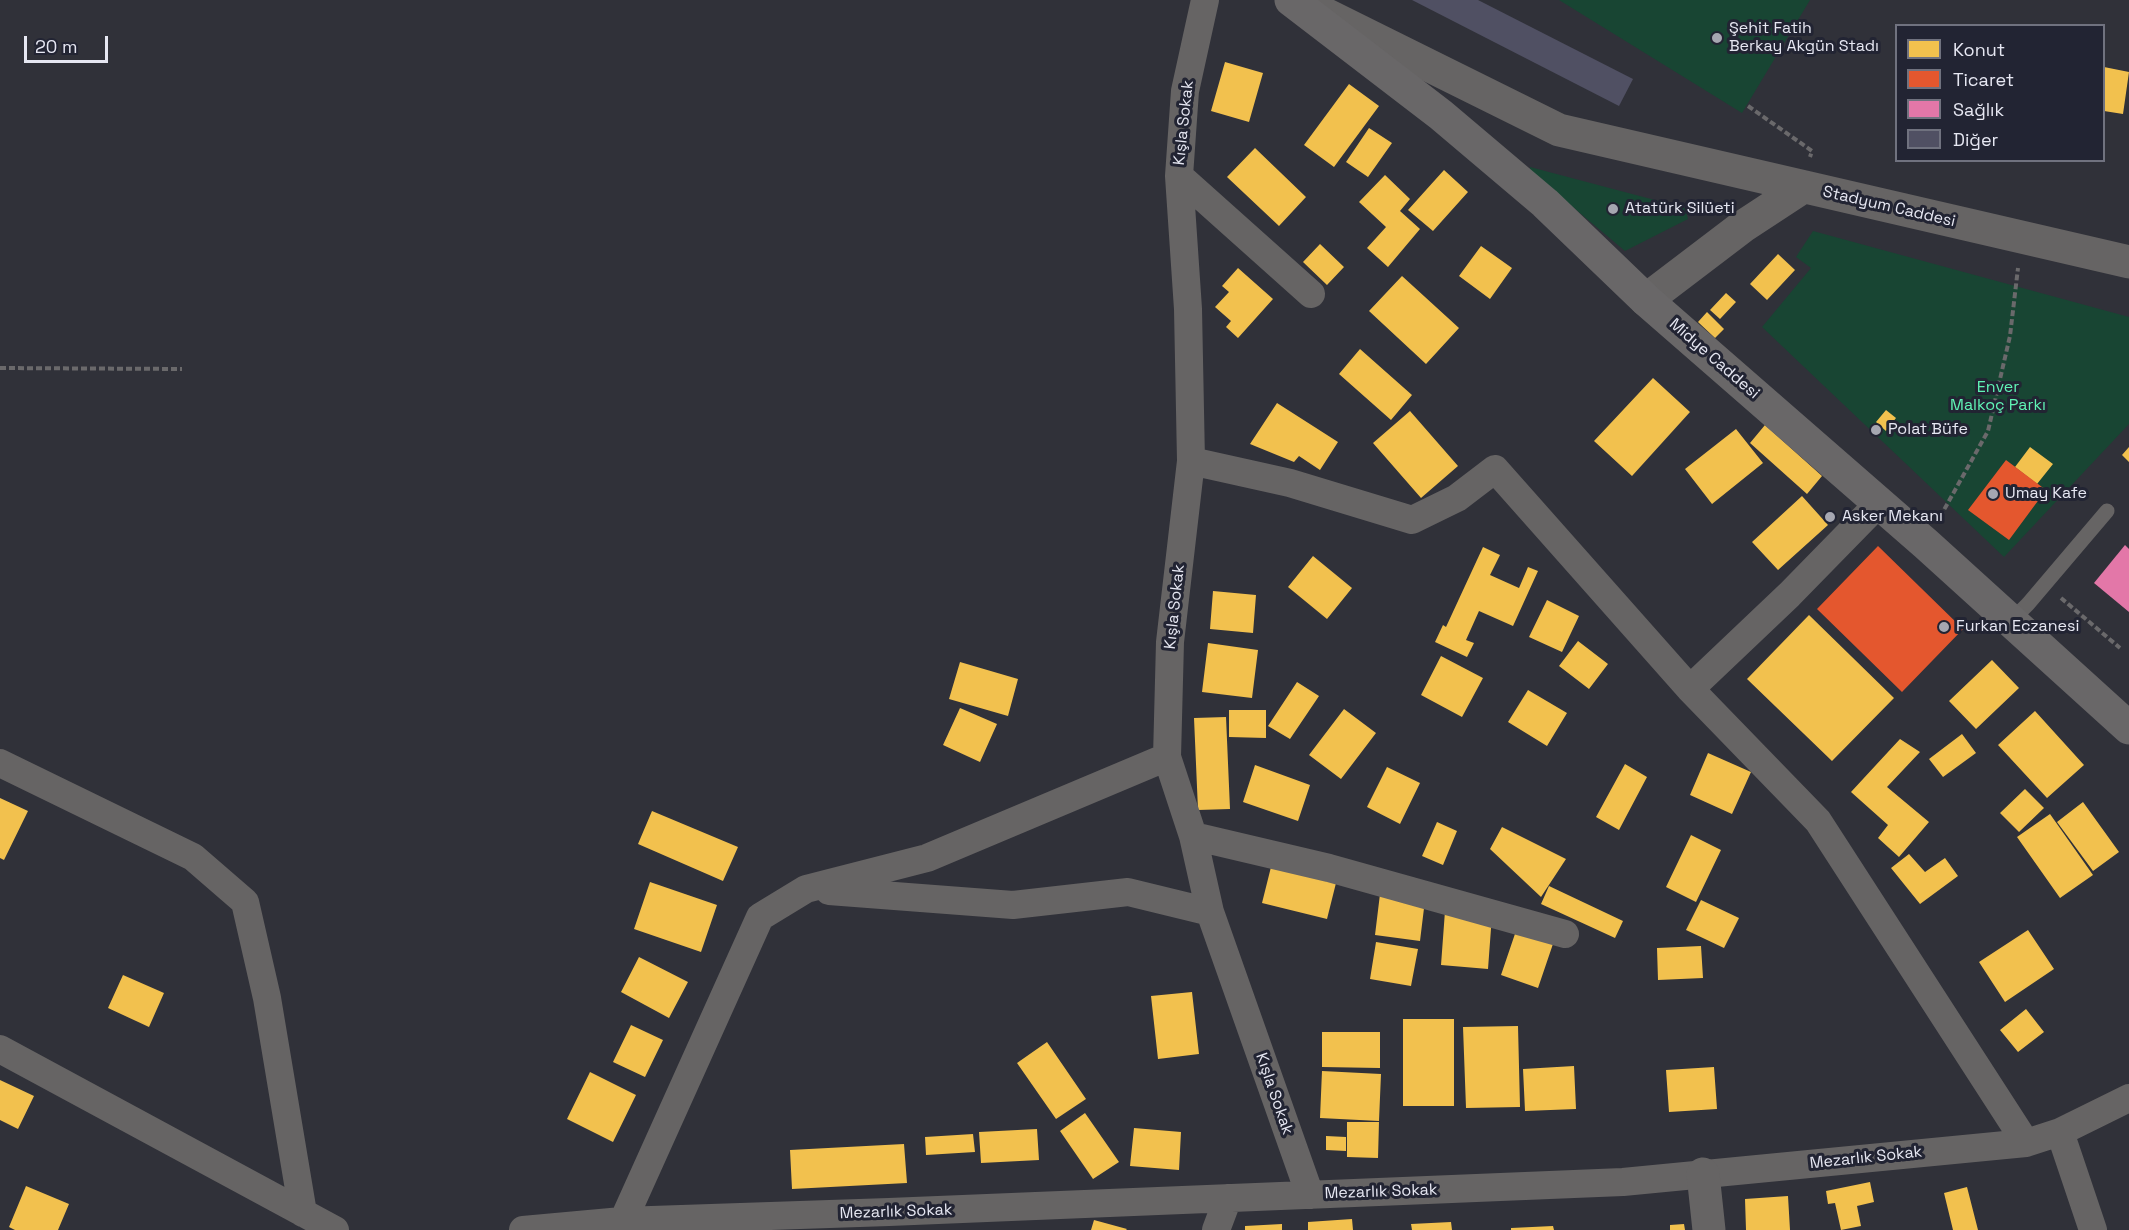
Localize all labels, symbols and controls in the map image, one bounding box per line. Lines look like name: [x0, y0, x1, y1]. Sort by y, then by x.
place label: Şehit Fatih Berkay Akgün Stadı: [1729, 19, 1879, 57]
scale bar: [27, 24, 111, 62]
legend: [1895, 24, 2105, 162]
marker: Şehit Fatih Berkay Akgün Stadı: [1710, 31, 1724, 45]
text: 20 m: [35, 35, 78, 58]
text: Konut: [1953, 38, 2005, 61]
text: Ticaret: [1953, 68, 2014, 91]
street label: Kışla Sokak: [1170, 80, 1198, 166]
text: Sağlık: [1953, 98, 2004, 121]
text: Diğer: [1953, 128, 1998, 151]
street label: Stadyum Caddesi: [1821, 182, 1957, 232]
place label: Atatürk Silüeti: [1625, 199, 1735, 219]
marker: Atatürk Silüeti: [1606, 202, 1620, 216]
street label: Midye Caddesi: [1665, 315, 1763, 403]
park label: Enver Malkoç Parkı: [1950, 378, 2046, 416]
place label: Polat Büfe: [1888, 420, 1968, 440]
marker: Polat Büfe: [1869, 423, 1883, 437]
place label: Umay Kafe: [2005, 484, 2087, 504]
marker: Umay Kafe: [1986, 487, 2000, 501]
place label: Asker Mekanı: [1842, 507, 1943, 527]
marker: Asker Mekanı: [1823, 510, 1837, 524]
street label: Kışla Sokak: [1161, 564, 1189, 650]
place label: Furkan Eczanesi: [1956, 617, 2079, 637]
marker: Furkan Eczanesi: [1937, 620, 1951, 634]
street label: Kışla Sokak: [1251, 1051, 1297, 1137]
street label: Mezarlık Sokak: [1809, 1143, 1923, 1173]
street label: Mezarlık Sokak: [1324, 1180, 1438, 1204]
street label: Mezarlık Sokak: [839, 1200, 953, 1224]

